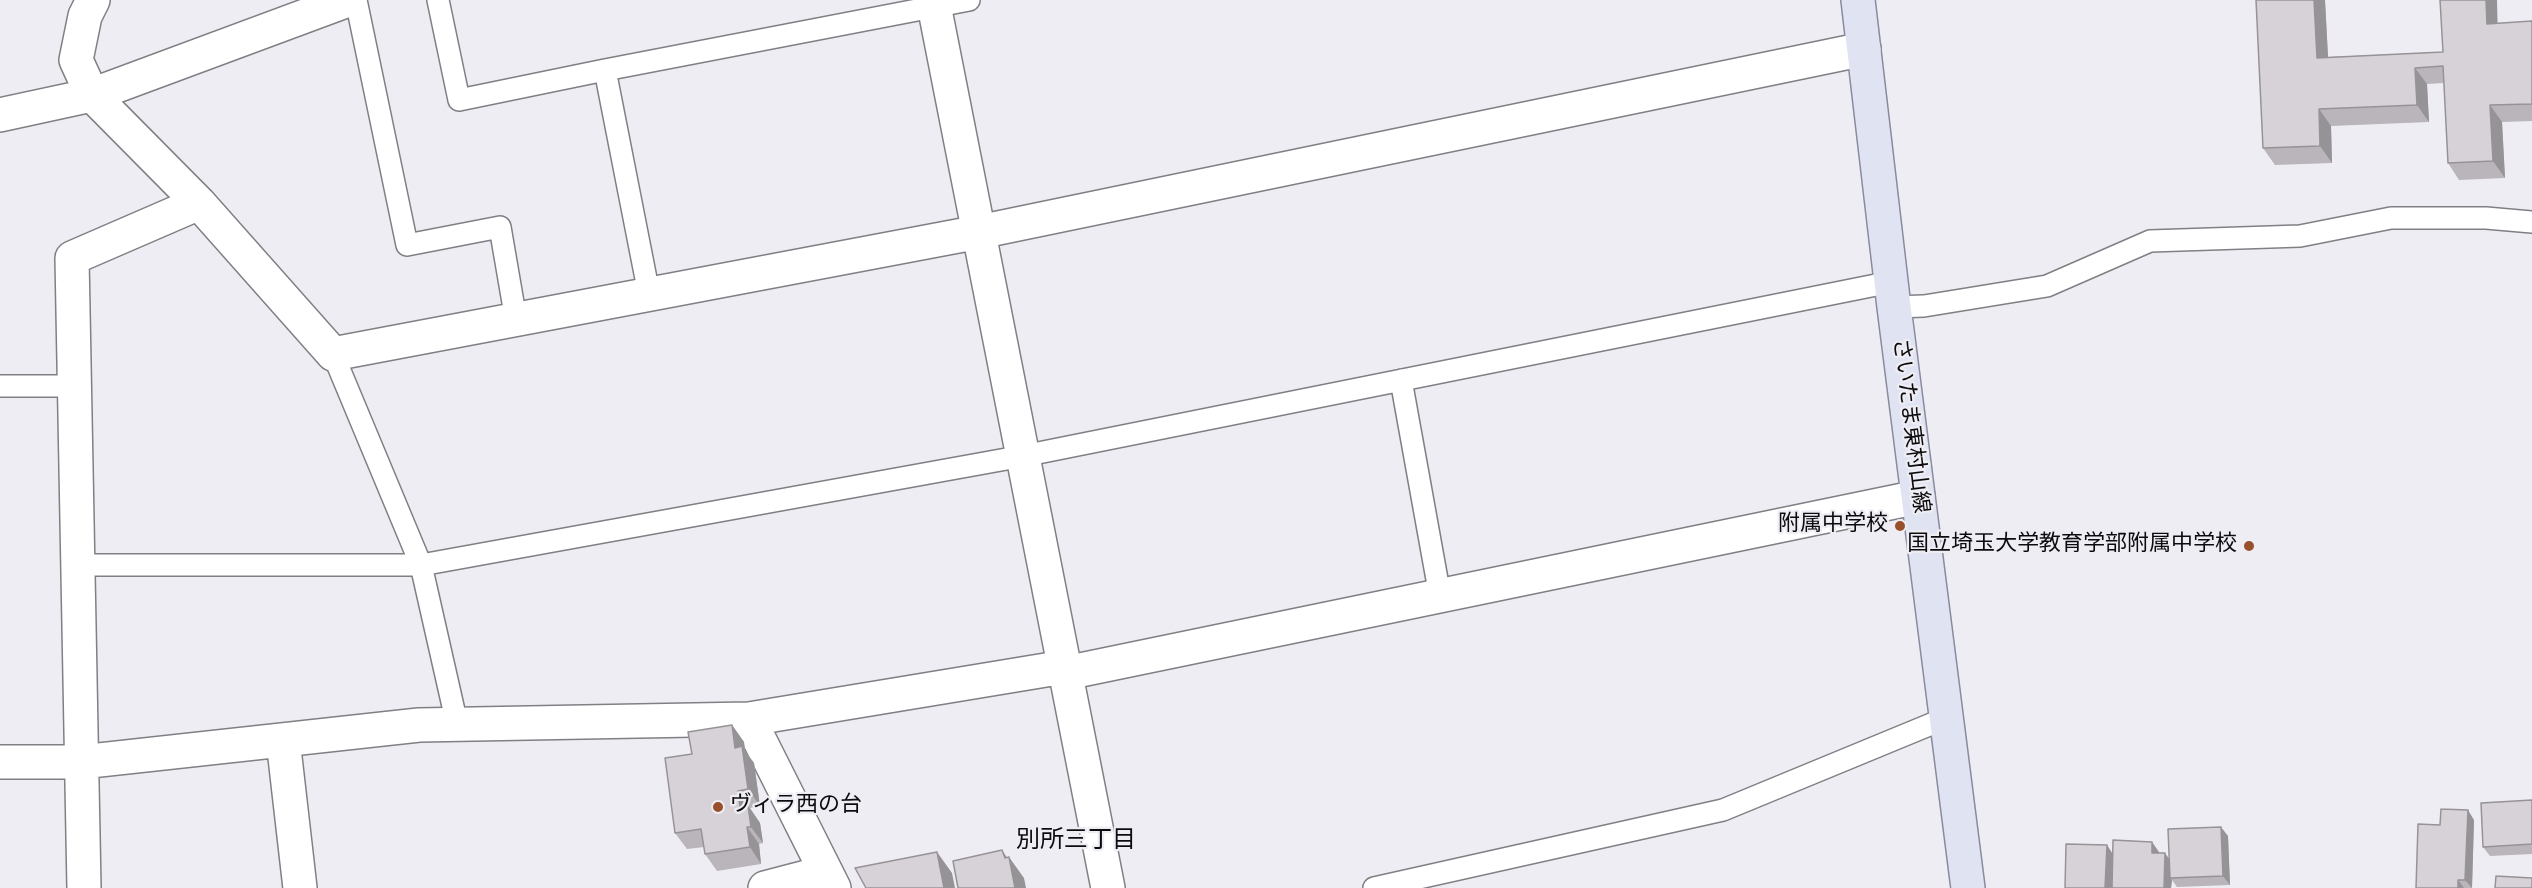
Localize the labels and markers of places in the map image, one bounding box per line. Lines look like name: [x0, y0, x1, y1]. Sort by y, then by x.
place label: 附属中学校: [1778, 513, 1888, 539]
marker: 附属中学校: [1893, 519, 1907, 533]
place label: 国立埼玉大学教育学部附属中学校: [1907, 533, 2237, 559]
marker: 国立埼玉大学教育学部附属中学校: [2242, 539, 2256, 553]
place label: ヴィラ西の台: [730, 794, 862, 820]
marker: ヴィラ西の台: [711, 800, 725, 814]

